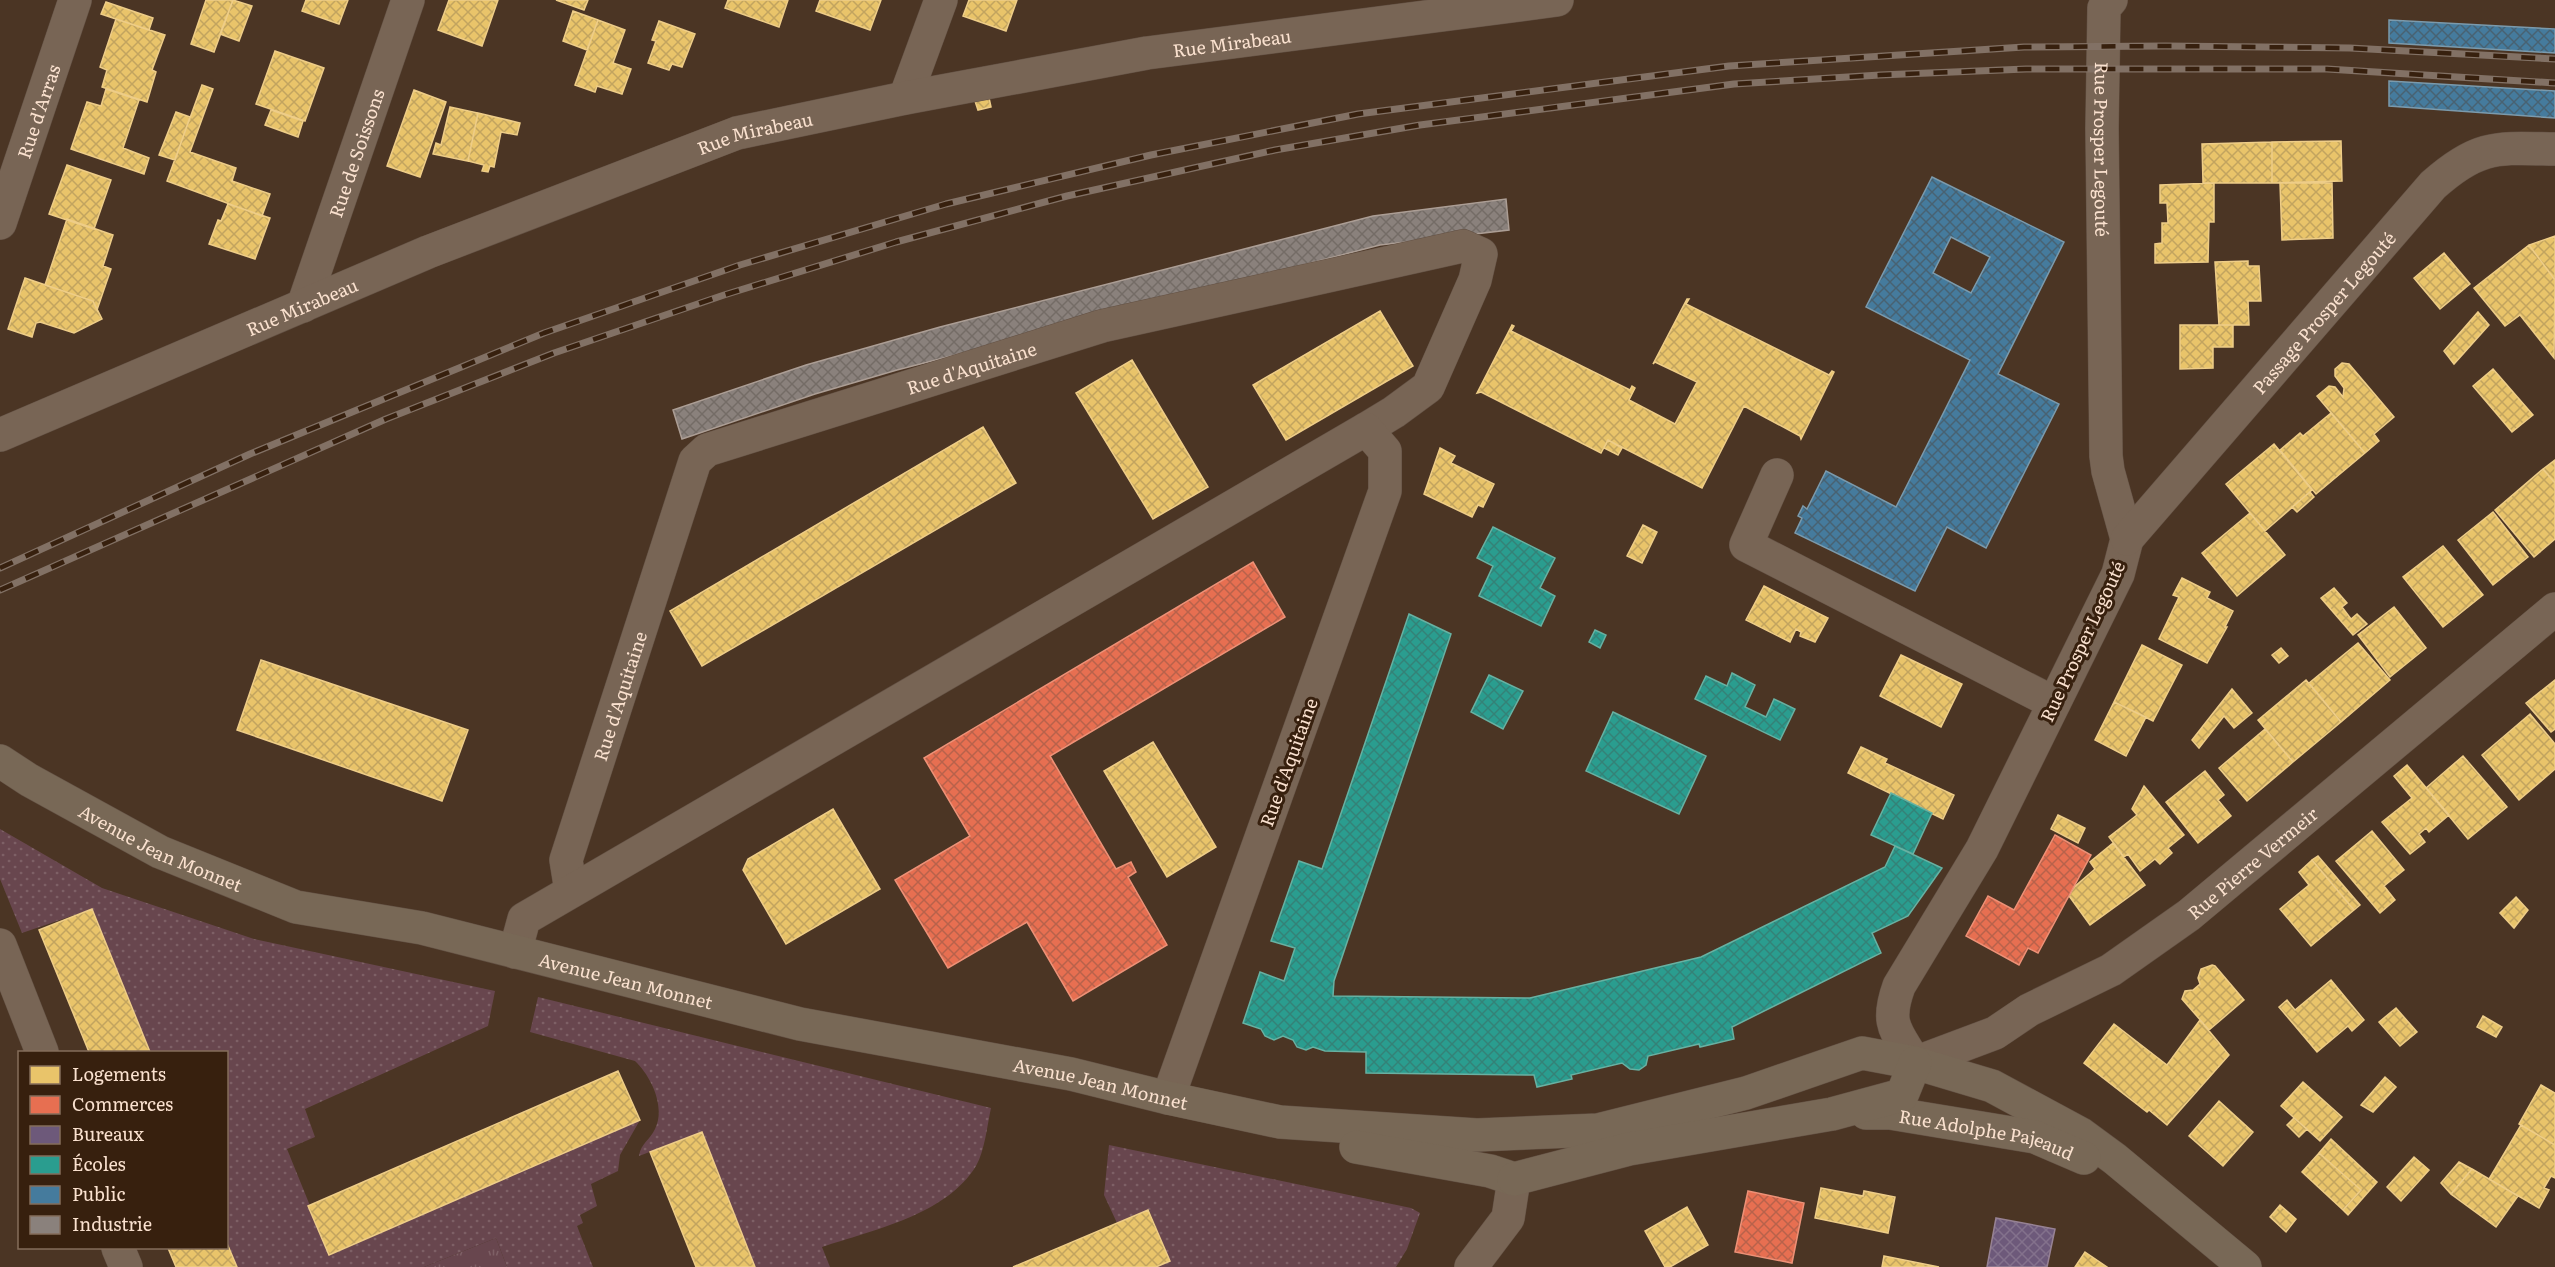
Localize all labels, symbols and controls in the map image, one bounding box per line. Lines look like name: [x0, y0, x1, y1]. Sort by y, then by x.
street label: Rue Mirabeau: [1171, 21, 1293, 63]
street label: Rue d'Arras: [9, 60, 66, 162]
street label: Rue Prosper Legouté: [2089, 62, 2117, 237]
street label: Rue de Soissons: [321, 85, 390, 221]
street label: Rue Mirabeau: [693, 104, 815, 161]
street label: Passage Prosper Legouté: [2245, 225, 2401, 399]
street label: Rue Mirabeau: [242, 270, 362, 342]
street label: Rue d'Aquitaine: [903, 334, 1040, 400]
street label: Rue Prosper Legouté: [2033, 556, 2131, 726]
street label: Rue d'Aquitaine: [586, 627, 653, 764]
street label: Rue d'Aquitaine: [1252, 694, 1324, 830]
street label: Avenue Jean Monnet: [74, 797, 247, 898]
street label: Rue Pierre Vermeir: [2181, 800, 2323, 925]
street label: Avenue Jean Monnet: [536, 945, 716, 1015]
street label: Avenue Jean Monnet: [1011, 1050, 1191, 1116]
legend: [18, 1051, 228, 1249]
text: Logements: [72, 1060, 166, 1087]
text: Commerces: [72, 1090, 173, 1117]
street label: Rue Adolphe Pajeaud: [1897, 1101, 2079, 1166]
text: Bureaux: [72, 1120, 145, 1147]
text: Écoles: [72, 1150, 126, 1177]
text: Public: [72, 1180, 126, 1207]
text: Industrie: [72, 1210, 152, 1237]

